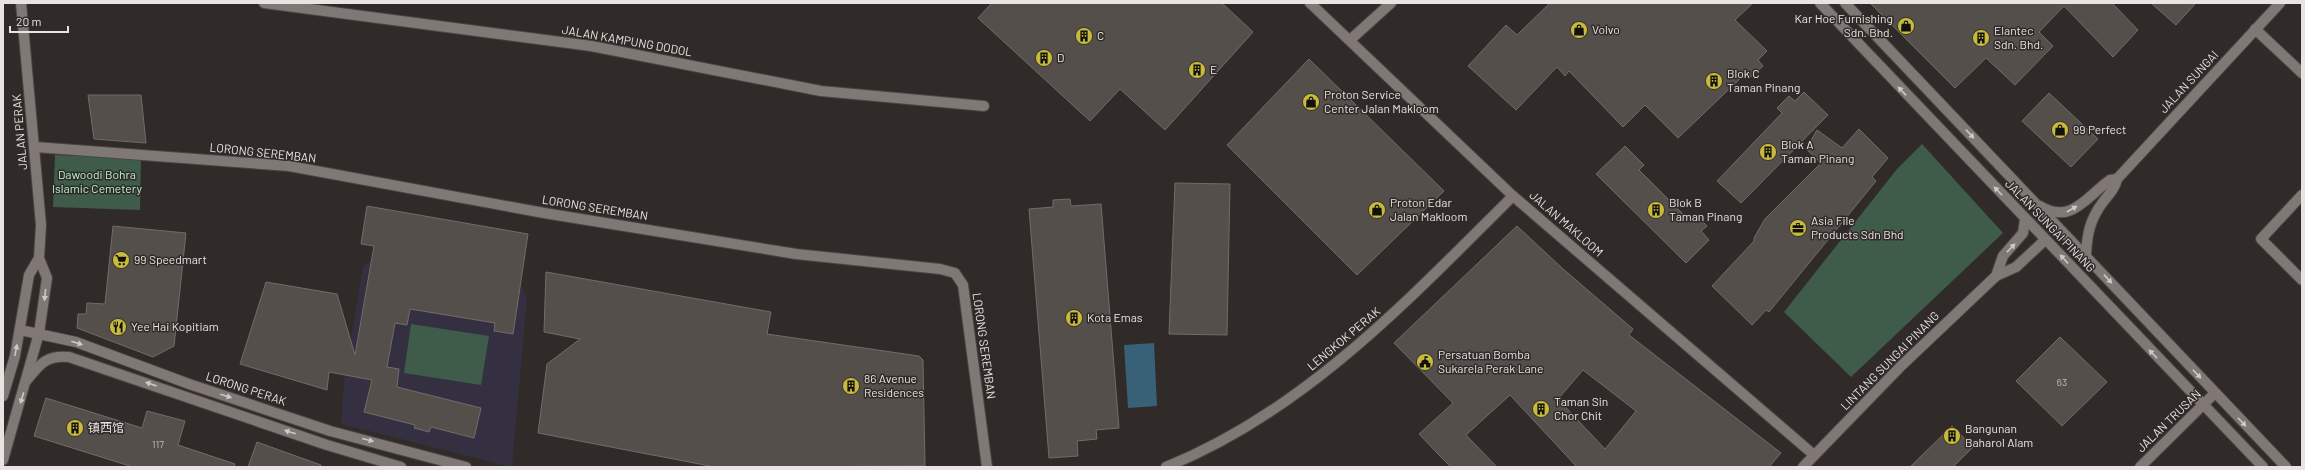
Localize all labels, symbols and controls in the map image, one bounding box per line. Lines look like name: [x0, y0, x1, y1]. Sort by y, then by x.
scale bar: [10, 8, 68, 34]
place label: Kar Hoe Furnishing Sdn. Bhd.: [1794, 11, 1893, 39]
text: 20 m: [16, 14, 42, 28]
shop icon: Kar Hoe Furnishing Sdn. Bhd.: [1896, 16, 1916, 36]
shop icon: Volvo: [1569, 20, 1589, 40]
street label: JALAN KAMPUNG DODOL: [561, 22, 694, 58]
place label: Volvo: [1592, 22, 1620, 36]
place label: Elantec Sdn. Bhd.: [1994, 23, 2043, 51]
building icon: C: [1074, 26, 1094, 46]
place label: C: [1097, 28, 1104, 42]
building icon: Elantec Sdn. Bhd.: [1971, 28, 1991, 48]
street label: JALAN SUNGAI: [2156, 47, 2221, 115]
building icon: D: [1034, 48, 1054, 68]
place label: D: [1057, 50, 1064, 64]
building icon: E: [1187, 60, 1207, 80]
place label: E: [1210, 62, 1217, 76]
place label: Blok C Taman Pinang: [1727, 66, 1800, 94]
building icon: Blok C Taman Pinang: [1704, 71, 1724, 91]
one-way arrow: [1897, 86, 1907, 96]
place label: Proton Service Center Jalan Makloom: [1324, 87, 1439, 115]
shop icon: Proton Service Center Jalan Makloom: [1301, 92, 1321, 112]
street label: JALAN PERAK: [9, 93, 29, 171]
shop icon: 99 Perfect: [2050, 120, 2070, 140]
place label: 99 Perfect: [2073, 122, 2126, 136]
one-way arrow: [1966, 129, 1975, 139]
place label: Blok A Taman Pinang: [1781, 137, 1854, 165]
street label: LORONG SEREMBAN: [209, 139, 317, 165]
building icon: Blok A Taman Pinang: [1758, 142, 1778, 162]
park label: Dawoodi Bohra Islamic Cemetery: [52, 167, 142, 195]
street label: JALAN SUNGAI PINANG: [2003, 176, 2099, 275]
one-way arrow: [1994, 186, 2003, 196]
street label: JALAN MAKLOOM: [1527, 188, 1606, 259]
street label: LORONG SEREMBAN: [541, 192, 649, 222]
place label: Proton Edar Jalan Makloom: [1390, 195, 1467, 223]
place label: Blok B Taman Pinang: [1669, 195, 1742, 223]
shop icon: Proton Edar Jalan Makloom: [1367, 200, 1387, 220]
building icon: Blok B Taman Pinang: [1646, 200, 1666, 220]
one-way arrow: [2066, 206, 2078, 213]
place label: Asia File Products Sdn Bhd: [1811, 213, 1904, 241]
office icon: Asia File Products Sdn Bhd: [1788, 218, 1808, 238]
one-way arrow: [2006, 243, 2016, 253]
supermarket icon: 99 Speedmart: [111, 250, 131, 270]
place label: 99 Speedmart: [134, 252, 207, 266]
one-way arrow: [2060, 254, 2069, 264]
one-way arrow: [2103, 274, 2113, 284]
one-way arrow: [41, 289, 48, 301]
street label: LORONG SEREMBAN: [971, 292, 999, 400]
street label: LENGKOK PERAK: [1304, 303, 1383, 373]
building icon: Kota Emas: [1064, 308, 1084, 328]
street label: LINTANG SUNGAI PINANG: [1837, 308, 1941, 412]
place label: Kota Emas: [1087, 310, 1143, 324]
restaurant icon: Yee Hai Kopitiam: [108, 317, 128, 337]
place label: Yee Hai Kopitiam: [131, 319, 219, 333]
one-way arrow: [71, 340, 83, 346]
one-way arrow: [14, 344, 20, 356]
place label: Persatuan Bomba Sukarela Perak Lane: [1438, 347, 1543, 375]
one-way arrow: [2148, 349, 2158, 359]
public building icon: Persatuan Bomba Sukarela Perak Lane: [1415, 352, 1435, 372]
street label: LORONG PERAK: [204, 368, 289, 408]
one-way arrow: [2192, 369, 2202, 379]
place label: 86 Avenue Residences: [864, 371, 924, 399]
building icon: 86 Avenue Residences: [841, 376, 861, 396]
house number: 63: [2057, 376, 2067, 388]
one-way arrow: [144, 381, 156, 387]
street label: JALAN TRUSAN: [2133, 386, 2203, 454]
one-way arrow: [19, 392, 25, 404]
one-way arrow: [221, 393, 233, 399]
place label: Taman Sin Chor Chit: [1554, 394, 1608, 422]
building icon: Taman Sin Chor Chit: [1531, 399, 1551, 419]
one-way arrow: [2237, 417, 2247, 427]
building icon: 镇西馆: [65, 418, 85, 438]
place label: 镇西馆: [88, 420, 124, 434]
place label: Bangunan Baharol Alam: [1965, 421, 2033, 449]
building icon: Bangunan Baharol Alam: [1942, 426, 1962, 446]
one-way arrow: [284, 429, 296, 435]
house number: 117: [152, 438, 164, 450]
one-way arrow: [362, 438, 374, 444]

